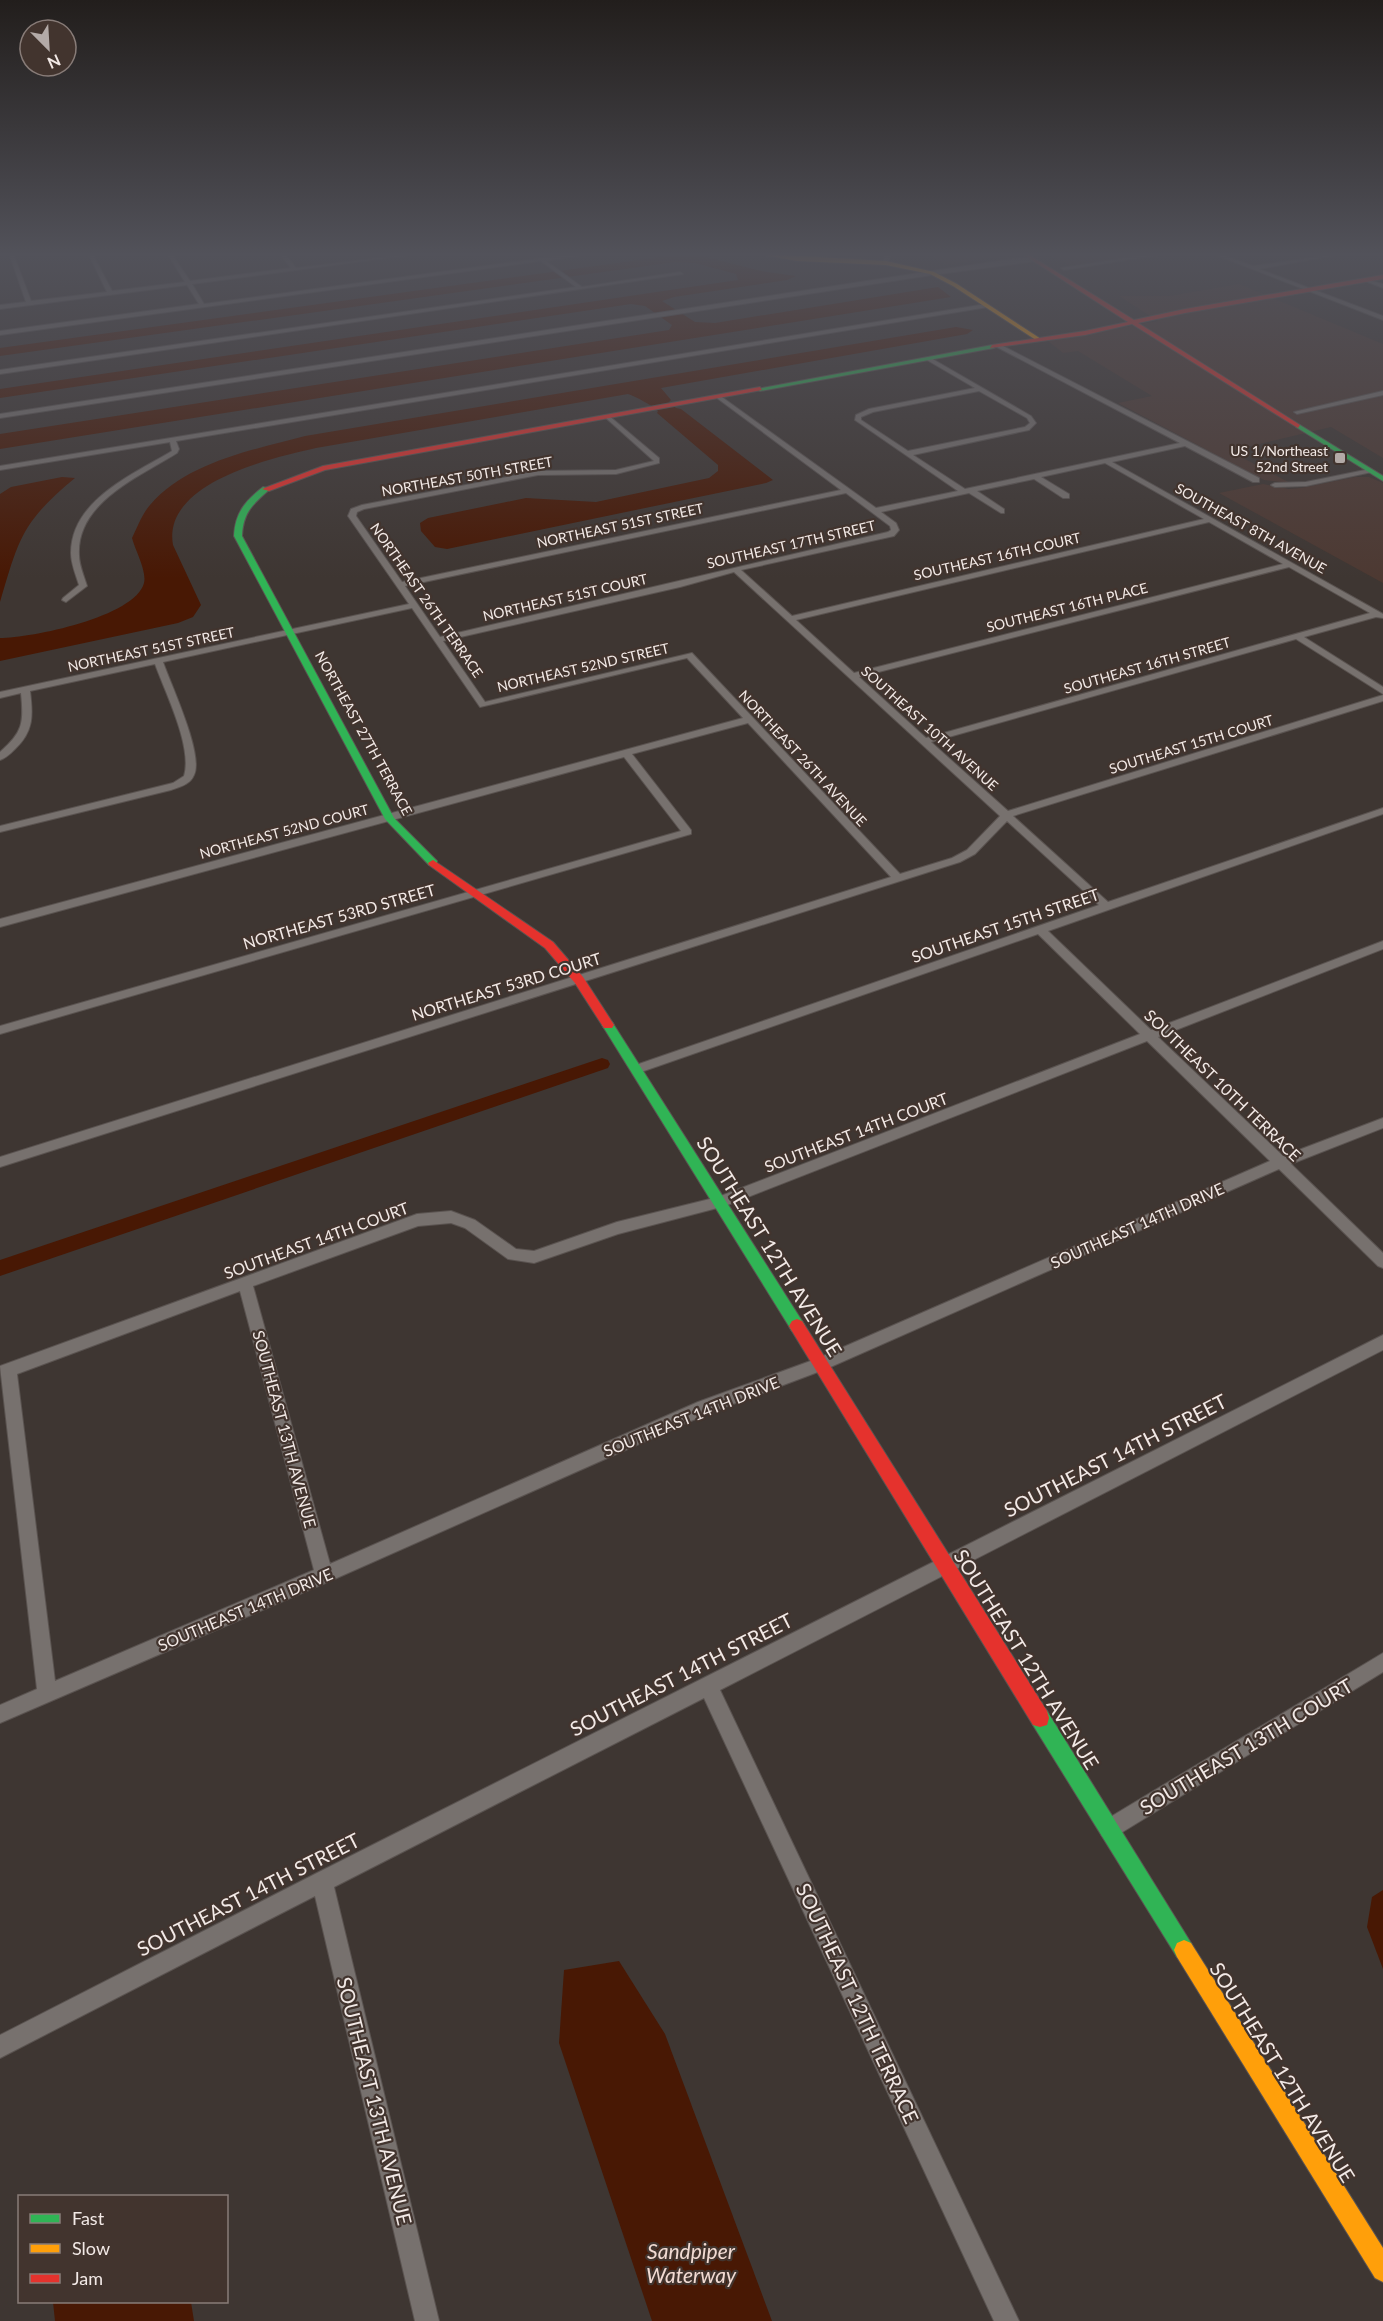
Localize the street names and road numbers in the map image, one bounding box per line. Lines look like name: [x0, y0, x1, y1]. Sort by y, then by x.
street label: NORTHEAST 50TH STREET: [380, 452, 555, 499]
street label: SOUTHEAST 8TH AVENUE: [1172, 479, 1330, 577]
street label: NORTHEAST 51ST STREET: [535, 499, 706, 551]
street label: SOUTHEAST 17TH STREET: [705, 516, 878, 572]
street label: NORTHEAST 26TH TERRACE: [367, 519, 487, 681]
street label: SOUTHEAST 16TH COURT: [912, 528, 1083, 583]
street label: NORTHEAST 51ST COURT: [481, 570, 650, 624]
street label: SOUTHEAST 16TH PLACE: [985, 579, 1149, 635]
street label: NORTHEAST 51ST STREET: [66, 623, 237, 675]
street label: SOUTHEAST 16TH STREET: [1062, 633, 1233, 697]
street label: NORTHEAST 52ND STREET: [495, 639, 671, 695]
street label: NORTHEAST 27TH TERRACE: [312, 648, 416, 818]
street label: SOUTHEAST 10TH AVENUE: [858, 662, 1002, 794]
street label: NORTHEAST 26TH AVENUE: [736, 687, 870, 829]
street label: SOUTHEAST 15TH COURT: [1107, 711, 1276, 777]
street label: NORTHEAST 52ND COURT: [198, 800, 371, 862]
street label: NORTHEAST 53RD STREET: [241, 879, 438, 953]
street label: SOUTHEAST 15TH STREET: [909, 884, 1102, 966]
street label: NORTHEAST 53RD COURT: [409, 948, 604, 1024]
street label: SOUTHEAST 10TH TERRACE: [1141, 1005, 1305, 1165]
street label: SOUTHEAST 14TH COURT: [761, 1088, 951, 1176]
street label: SOUTHEAST 12TH AVENUE: [692, 1132, 848, 1360]
street label: SOUTHEAST 14TH DRIVE: [1047, 1178, 1227, 1272]
street label: SOUTHEAST 14TH COURT: [221, 1198, 411, 1282]
street label: SOUTHEAST 13TH AVENUE: [249, 1328, 321, 1530]
street label: SOUTHEAST 14TH DRIVE: [600, 1372, 782, 1460]
street label: SOUTHEAST 14TH STREET: [1000, 1388, 1230, 1522]
street label: SOUTHEAST 12TH AVENUE: [949, 1545, 1105, 1773]
street label: SOUTHEAST 14TH DRIVE: [155, 1564, 335, 1654]
street label: SOUTHEAST 14TH STREET: [566, 1607, 796, 1741]
street label: SOUTHEAST 13TH COURT: [1135, 1673, 1357, 1819]
street label: SOUTHEAST 14TH STREET: [133, 1827, 363, 1961]
street label: SOUTHEAST 12TH TERRACE: [792, 1879, 924, 2127]
street label: SOUTHEAST 12TH AVENUE: [1205, 1958, 1361, 2186]
street label: SOUTHEAST 13TH AVENUE: [333, 1975, 417, 2227]

